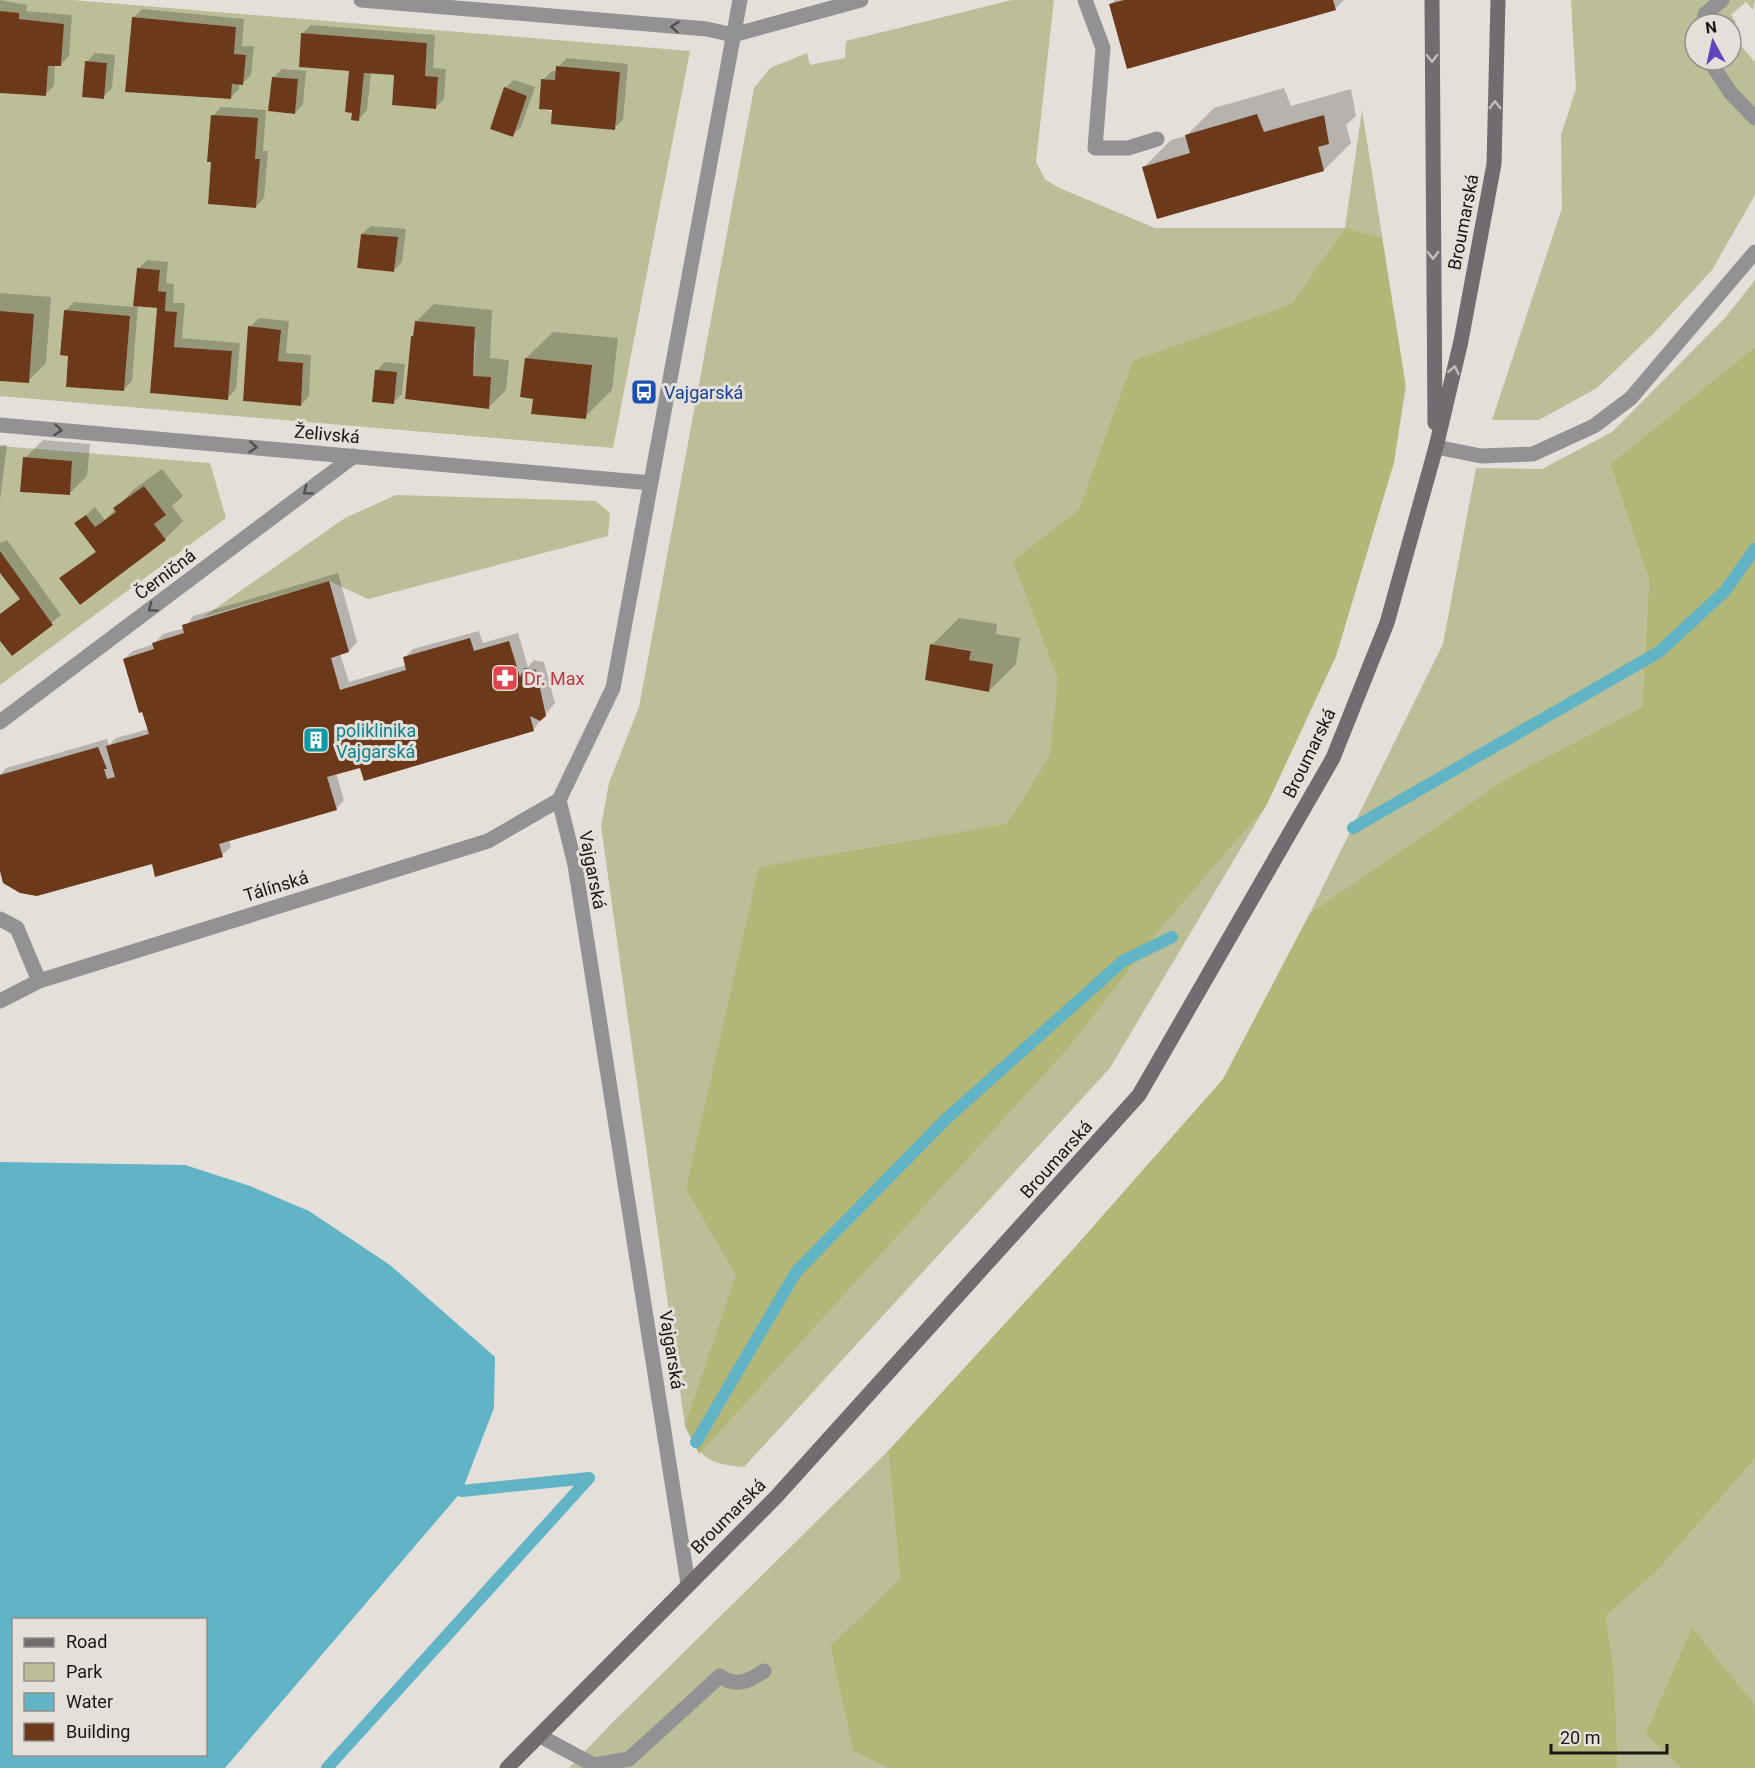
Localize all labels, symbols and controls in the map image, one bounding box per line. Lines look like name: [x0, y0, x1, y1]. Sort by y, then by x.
north arrow: [1683, 12, 1743, 72]
text: N: [1704, 17, 1718, 38]
one-way arrow: [670, 21, 679, 34]
one-way arrow: [1426, 54, 1438, 63]
one-way arrow: [1489, 101, 1502, 110]
street label: Broumarská: [1443, 172, 1483, 272]
one-way arrow: [1427, 250, 1439, 259]
one-way arrow: [1447, 365, 1460, 375]
bus stop icon: Vajgarská: [629, 377, 659, 407]
place label: Vajgarská: [664, 382, 743, 403]
street label: Želivská: [293, 421, 361, 447]
one-way arrow: [54, 423, 63, 436]
one-way arrow: [248, 440, 257, 453]
one-way arrow: [303, 484, 314, 495]
street label: Černičná: [130, 544, 200, 604]
one-way arrow: [147, 601, 158, 612]
pharmacy icon: Dr. Max: [490, 663, 520, 693]
place label: Dr. Max: [524, 668, 585, 689]
street label: Broumarská: [1278, 705, 1340, 801]
place label: poliklinika Vajgarská: [336, 720, 416, 762]
building icon: poliklinika Vajgarská: [301, 725, 331, 755]
street label: Vajgarská: [575, 829, 611, 911]
street label: Tálínská: [241, 866, 311, 906]
street label: Broumarská: [1016, 1116, 1096, 1202]
street label: Vajgarská: [655, 1309, 689, 1391]
street label: Broumarská: [686, 1474, 770, 1558]
legend: [12, 1618, 207, 1756]
text: Road: [66, 1631, 107, 1652]
text: Park: [66, 1661, 103, 1682]
text: Water: [66, 1691, 113, 1712]
scale bar: [1551, 1717, 1666, 1755]
text: Building: [66, 1721, 130, 1742]
text: 20 m: [1560, 1727, 1600, 1748]

